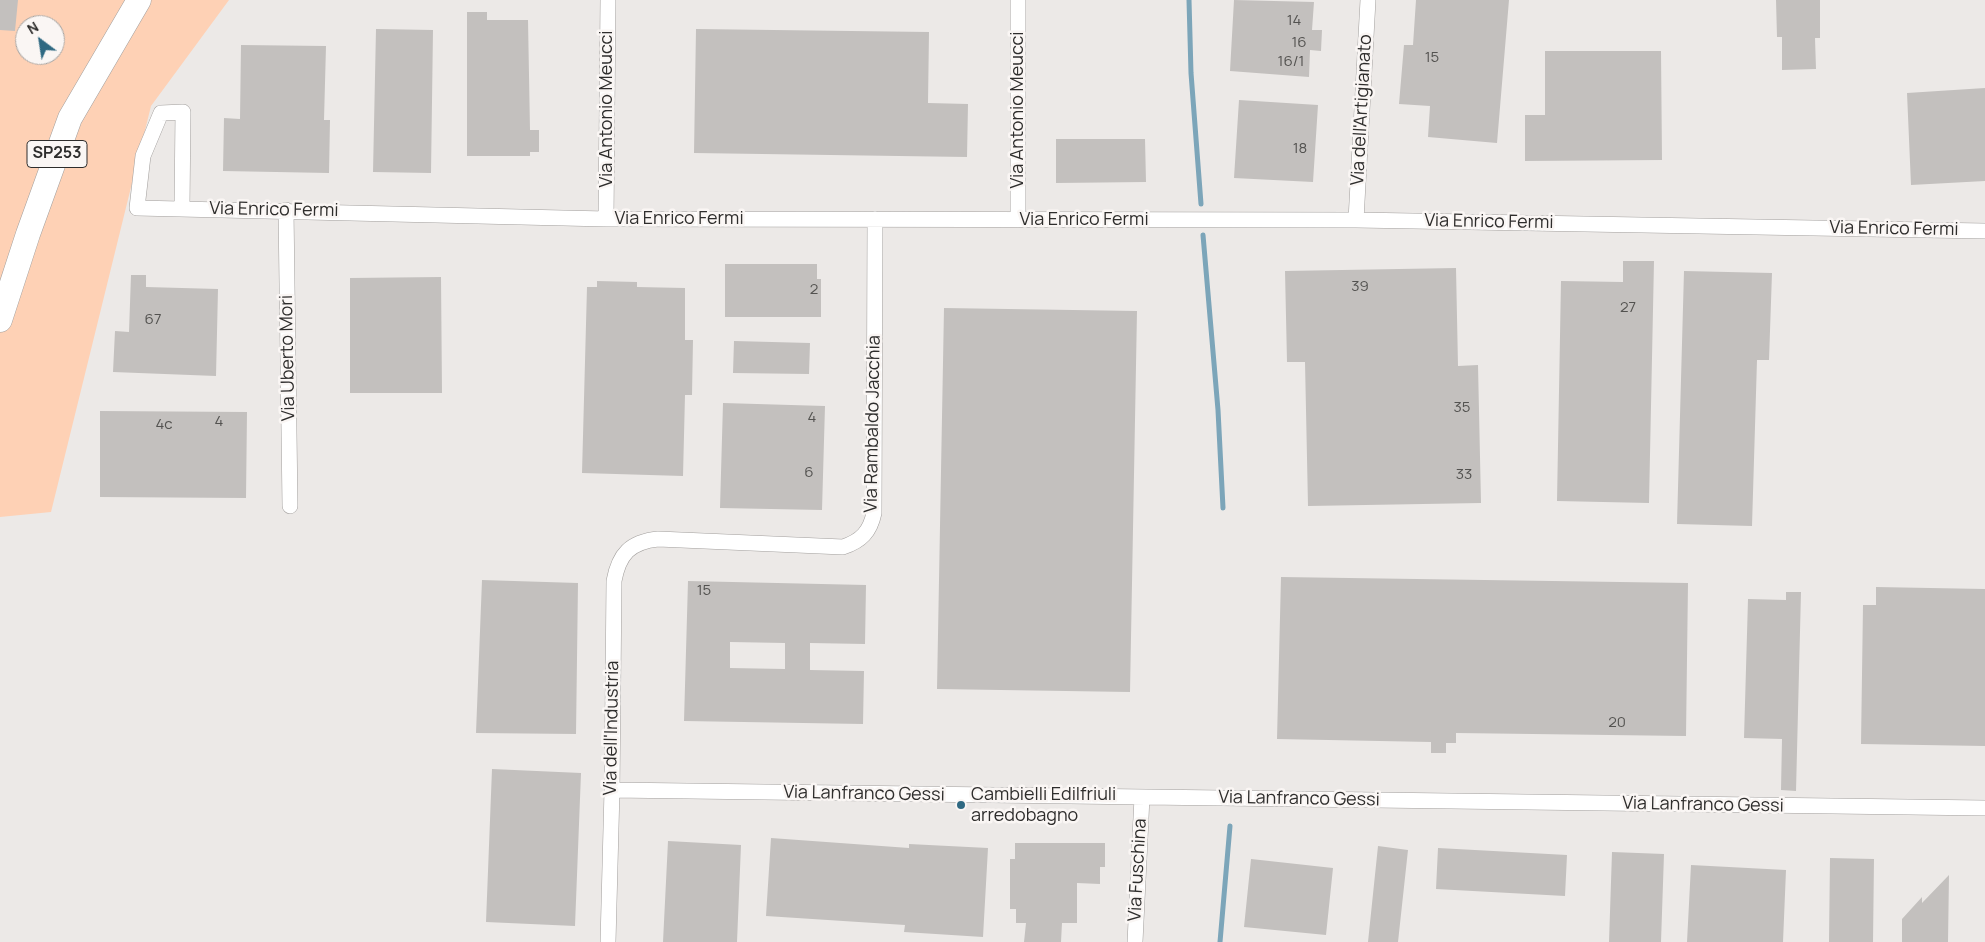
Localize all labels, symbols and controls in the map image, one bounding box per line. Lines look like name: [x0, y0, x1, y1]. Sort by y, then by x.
house number: 14: [1287, 12, 1301, 30]
north arrow: [15, 15, 65, 65]
text: N: [23, 17, 42, 38]
street label: Via Antonio Meucci: [596, 31, 618, 187]
street label: Via Antonio Meucci: [1007, 32, 1029, 188]
house number: 16: [1291, 34, 1307, 52]
street label: Via dell'Artigianato: [1347, 34, 1377, 186]
house number: 15: [1425, 49, 1439, 67]
house number: 16/1: [1278, 53, 1304, 71]
road number: SP253: [27, 140, 87, 168]
house number: 18: [1293, 140, 1307, 158]
street label: Via Enrico Fermi: [209, 198, 339, 222]
street label: Via Enrico Fermi: [614, 208, 744, 230]
street label: Via Enrico Fermi: [1019, 209, 1149, 231]
street label: Via Enrico Fermi: [1424, 210, 1554, 234]
street label: Via Enrico Fermi: [1829, 217, 1959, 241]
house number: 39: [1351, 278, 1369, 296]
house number: 2: [810, 281, 818, 299]
street label: Via Uberto Mori: [276, 295, 300, 421]
house number: 27: [1620, 299, 1636, 317]
house number: 67: [145, 311, 161, 329]
street label: Via Rambaldo Jacchia: [861, 335, 885, 513]
house number: 35: [1454, 399, 1470, 417]
house number: 4: [808, 409, 816, 427]
house number: 4: [215, 413, 223, 431]
house number: 4c: [155, 416, 173, 434]
house number: 6: [804, 464, 814, 482]
house number: 33: [1456, 466, 1472, 484]
house number: 15: [697, 582, 711, 600]
street label: Via dell'Industria: [600, 660, 624, 796]
house number: 20: [1608, 714, 1626, 732]
street label: Via Lanfranco Gessi: [783, 782, 945, 806]
place label: Cambielli Edilfriuli arredobagno: [971, 784, 1116, 826]
street label: Via Lanfranco Gessi: [1218, 787, 1380, 811]
street label: Via Lanfranco Gessi: [1622, 793, 1784, 817]
marker: Cambielli Edilfriuli arredobagno: [955, 799, 967, 811]
street label: Via Fuschina: [1125, 818, 1151, 922]

